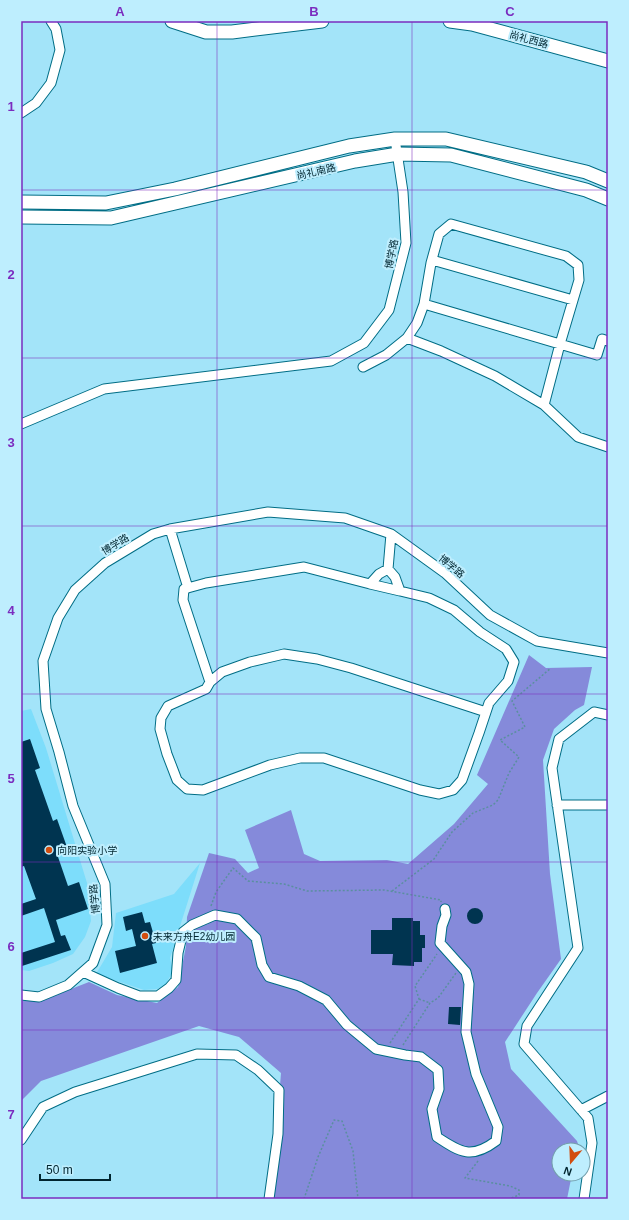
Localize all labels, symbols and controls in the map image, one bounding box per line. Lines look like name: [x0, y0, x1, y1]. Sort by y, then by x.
text: A: [115, 4, 125, 19]
text: B: [309, 4, 319, 19]
text: C: [505, 4, 515, 19]
street label: 尚礼西路: [508, 29, 550, 50]
text: 1: [7, 99, 15, 114]
street label: 尚礼南路: [295, 162, 337, 181]
street label: 博学路: [383, 238, 400, 270]
text: 2: [7, 267, 15, 282]
text: 3: [7, 435, 15, 450]
street label: 博学路: [100, 532, 131, 557]
street label: 博学路: [437, 553, 467, 580]
text: 4: [7, 603, 15, 618]
text: 5: [7, 771, 15, 786]
marker: 向阳实验小学: [44, 845, 54, 855]
place label: 向阳实验小学: [57, 845, 117, 856]
street label: 博学路: [87, 883, 102, 914]
marker: 未来方舟E2幼儿园: [140, 931, 150, 941]
place label: 未来方舟E2幼儿园: [153, 931, 235, 942]
text: 6: [7, 939, 15, 954]
text: 7: [7, 1107, 15, 1122]
north arrow: [551, 1142, 591, 1182]
scale bar: [40, 1156, 110, 1182]
text: 50 m: [46, 1163, 73, 1177]
text: N: [562, 1164, 573, 1178]

